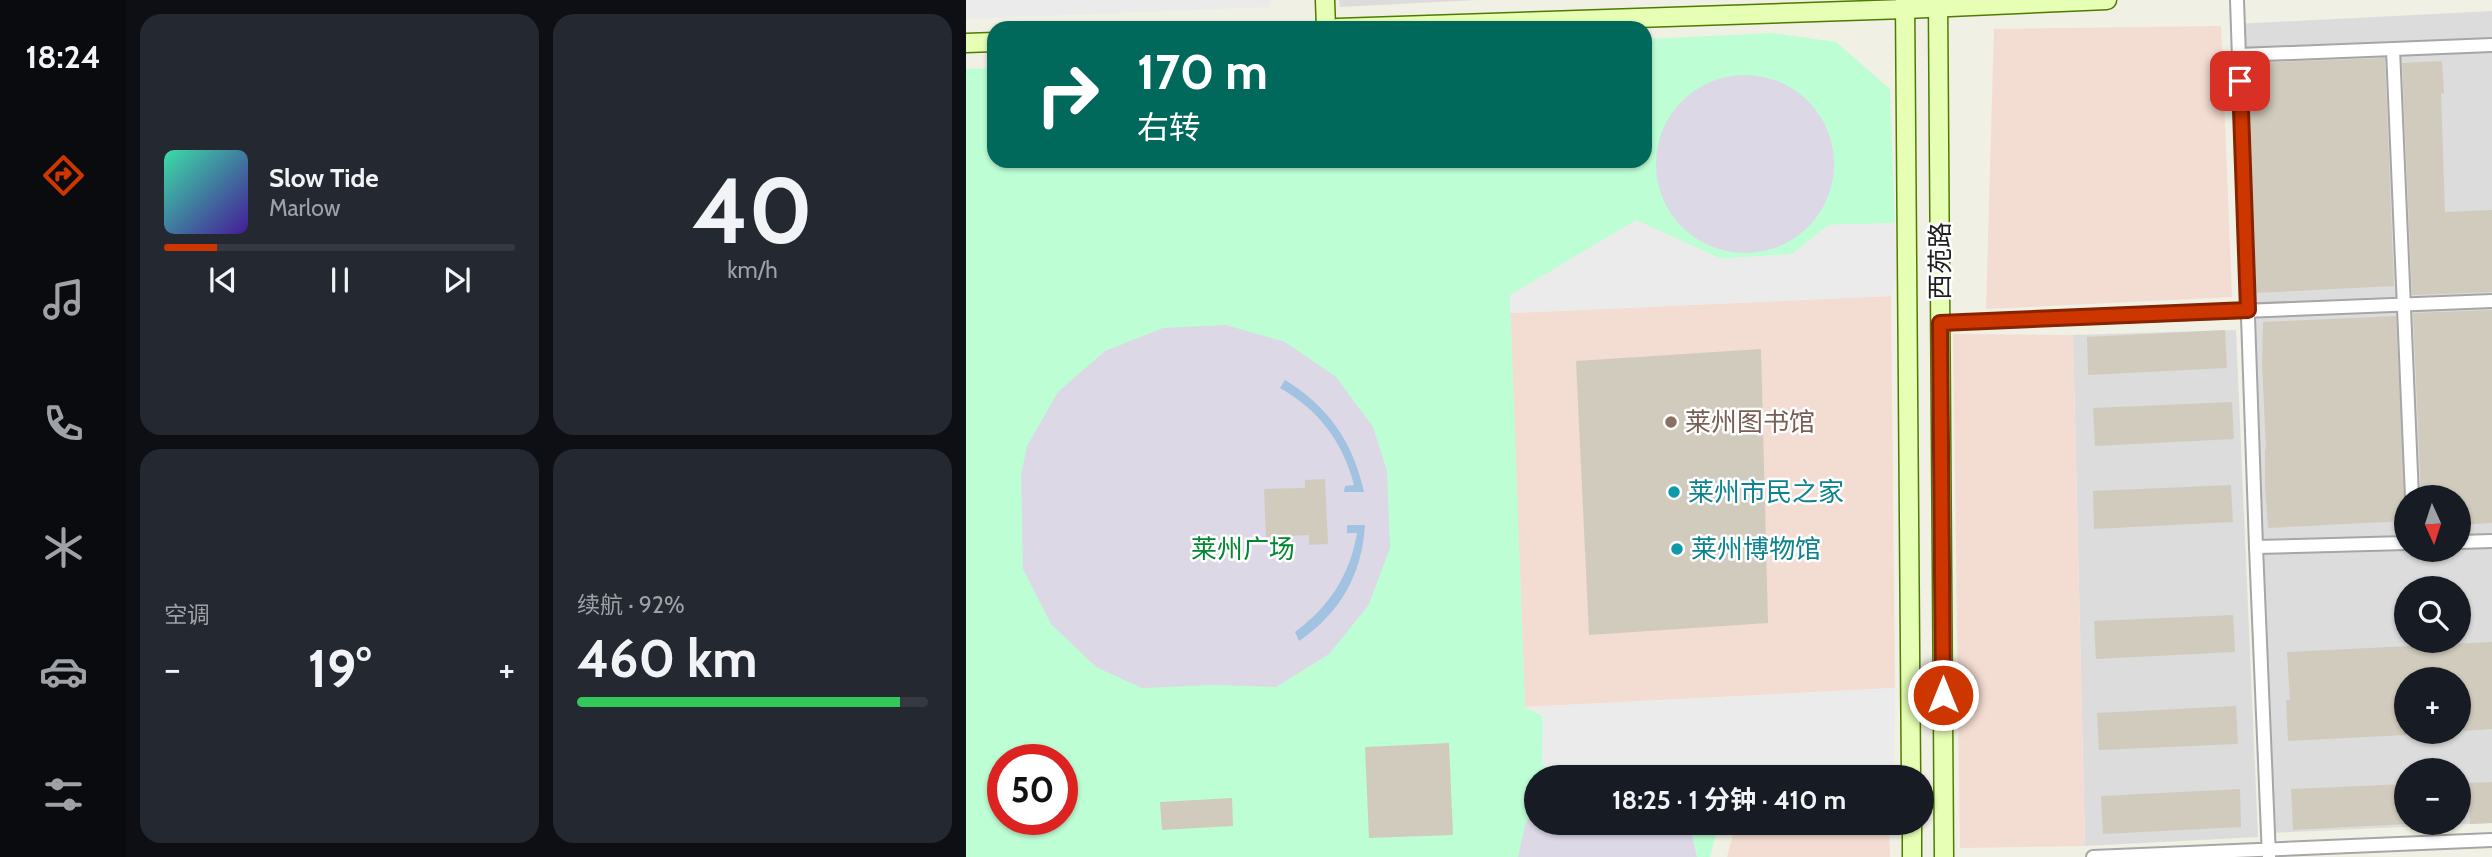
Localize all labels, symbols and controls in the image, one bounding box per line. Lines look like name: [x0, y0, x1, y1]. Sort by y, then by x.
text: 18:24: [25, 37, 101, 76]
text: 170 m: [1137, 42, 1268, 101]
icon: right: [1022, 49, 1113, 140]
pin: [2210, 51, 2270, 111]
icon: arrive: [2221, 62, 2259, 100]
text: 右转: [1137, 108, 1201, 147]
icon: directions: [39, 151, 88, 200]
text: 40: [692, 155, 813, 266]
text: Slow Tide: [269, 162, 379, 194]
text: Marlow: [269, 194, 340, 222]
street label: 西苑路: [1924, 222, 1956, 300]
text: km/h: [727, 256, 778, 284]
icon: previous: [204, 261, 242, 299]
icon: pause: [321, 261, 359, 299]
icon: next: [438, 261, 476, 299]
icon: music: [39, 275, 88, 324]
icon: phone: [39, 399, 88, 448]
place label: 莱州图书馆: [1685, 406, 1815, 438]
marker: 莱州图书馆: [1663, 414, 1679, 430]
place label: 莱州市民之家: [1688, 476, 1844, 508]
marker: 莱州市民之家: [1666, 484, 1682, 500]
north arrow: [2394, 485, 2471, 562]
map controls: [2394, 485, 2471, 835]
icon: climate: [39, 523, 88, 572]
park label: 莱州广场: [1191, 533, 1295, 565]
place label: 莱州博物馆: [1691, 533, 1821, 565]
marker: 莱州博物馆: [1669, 541, 1685, 557]
button: search: [2394, 576, 2471, 653]
text: 续航 · 92%: [577, 591, 685, 619]
text: 空调: [164, 601, 210, 629]
text: 460 km: [577, 627, 757, 690]
text: 19°: [308, 637, 371, 700]
text: −: [164, 645, 181, 692]
text: +: [498, 645, 515, 692]
icon: car: [39, 647, 88, 696]
position arrow: [1906, 658, 1980, 732]
button: +: [2394, 667, 2471, 744]
speed limit sign: 50: [987, 744, 1078, 835]
button: −: [2394, 758, 2471, 835]
icon: filters: [39, 770, 88, 819]
text: 18:25 · 1 分钟 · 410 m: [1612, 784, 1846, 816]

